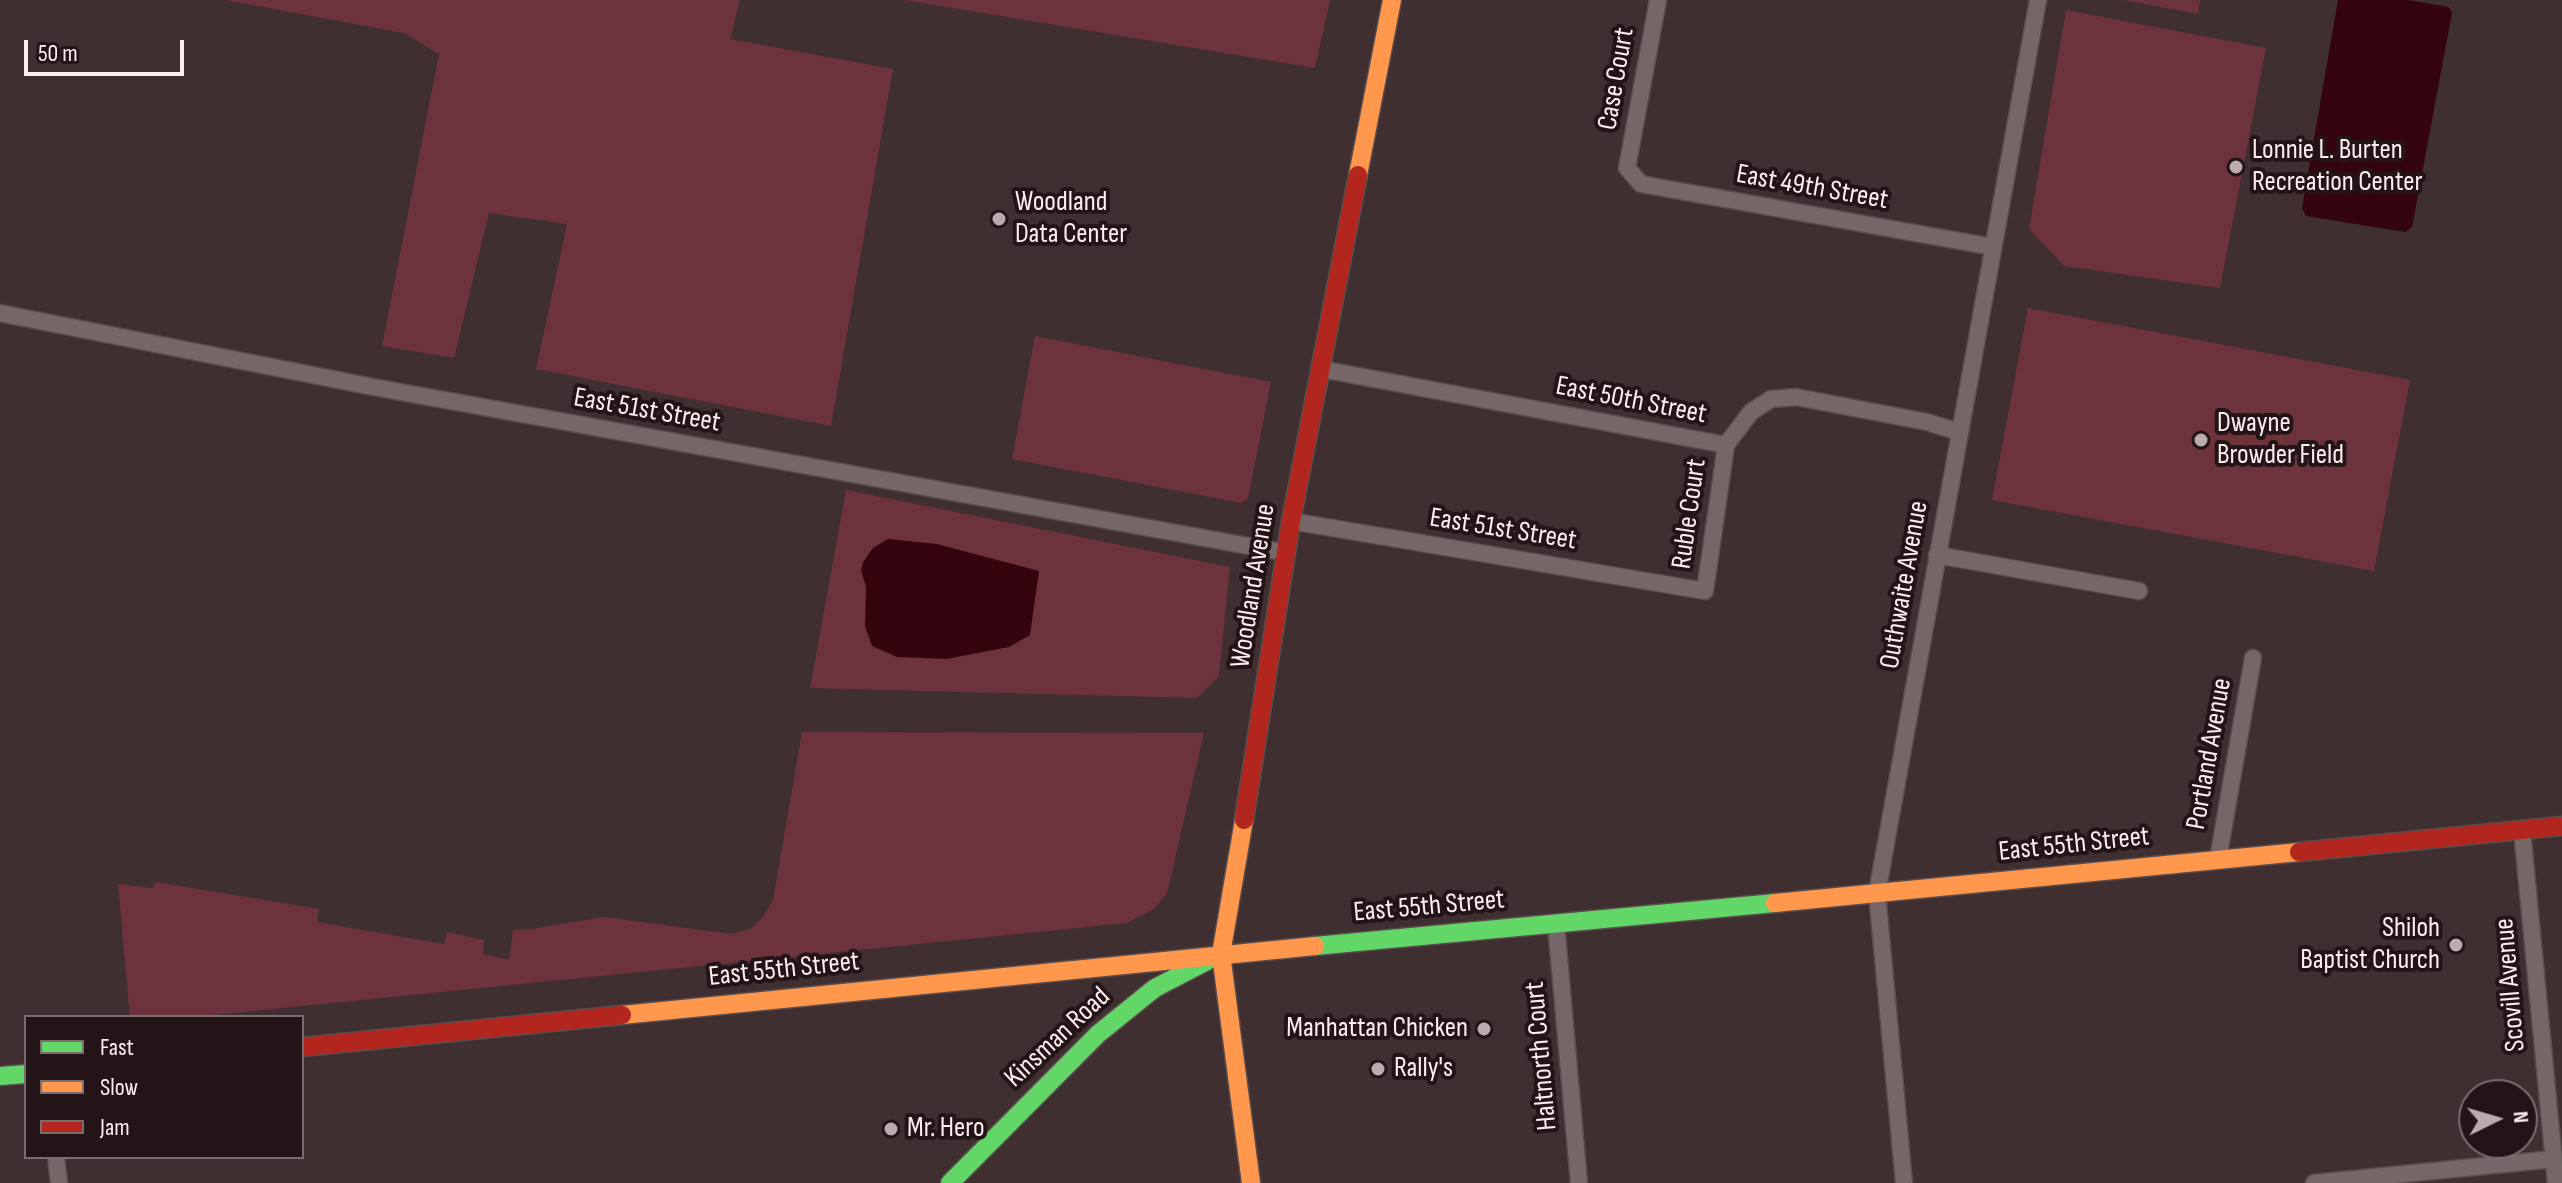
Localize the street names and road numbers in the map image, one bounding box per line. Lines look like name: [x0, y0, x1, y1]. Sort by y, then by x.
street label: Case Court: [1591, 25, 1643, 133]
street label: East 49th Street: [1734, 158, 1890, 218]
street label: East 50th Street: [1553, 370, 1709, 432]
street label: East 51st Street: [571, 382, 723, 440]
street label: Ruble Court: [1666, 457, 1714, 571]
street label: Outhwaite Avenue: [1874, 498, 1936, 672]
street label: Woodland Avenue: [1224, 502, 1284, 670]
street label: East 51st Street: [1427, 502, 1579, 558]
street label: Portland Avenue: [2180, 676, 2240, 832]
street label: East 55th Street: [1997, 820, 2151, 870]
street label: East 55th Street: [1352, 884, 1506, 930]
street label: Scovill Avenue: [2488, 917, 2534, 1053]
street label: East 55th Street: [707, 945, 861, 995]
street label: Haltnorth Court: [1519, 980, 1565, 1132]
street label: Kinsman Road: [998, 981, 1118, 1095]

